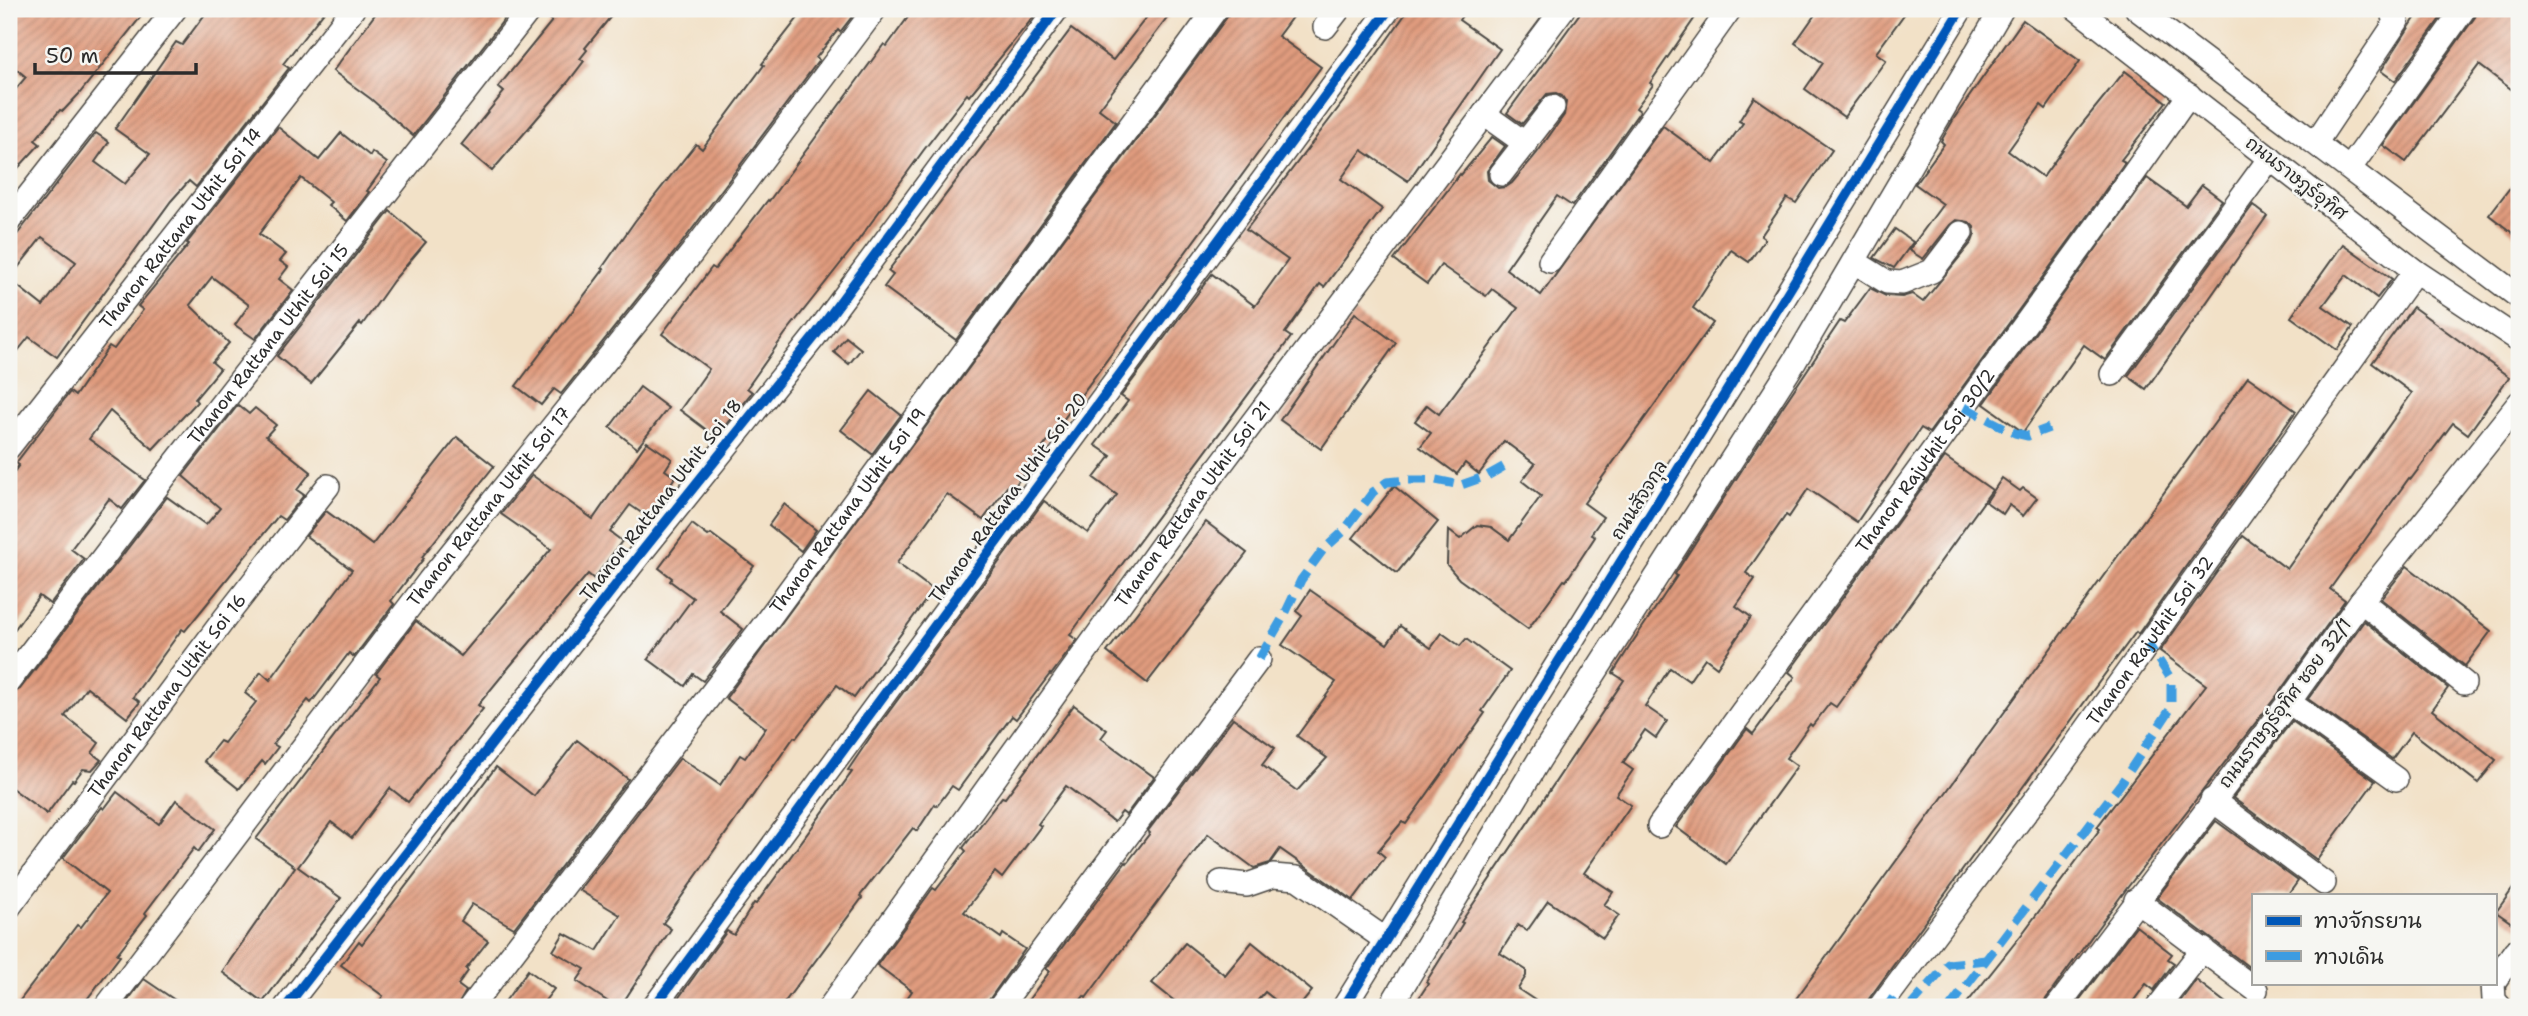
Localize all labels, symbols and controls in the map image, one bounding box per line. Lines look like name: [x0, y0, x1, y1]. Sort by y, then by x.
scale bar: [35, 32, 196, 76]
text: 50 m: [46, 42, 99, 70]
street label: Thanon Rattana Uthit Soi 14: [94, 123, 267, 334]
street label: ถนนราษฏร์อุทิศ: [2239, 130, 2353, 228]
street label: Thanon Rattana Uthit Soi 15: [182, 239, 354, 450]
street label: Thanon Rajuthit Soi 30/2: [1850, 364, 2000, 558]
street label: Thanon Rattana Uthit Soi 20: [923, 388, 1093, 608]
street label: Thanon Rattana Uthit Soi 18: [575, 394, 747, 606]
street label: Thanon Rattana Uthit Soi 21: [1109, 396, 1276, 612]
street label: Thanon Rattana Uthit Soi 17: [402, 402, 576, 612]
street label: Thanon Rattana Uthit Soi 19: [764, 403, 931, 619]
street label: ถนนสัจจกุล: [1605, 456, 1675, 545]
street label: Thanon Rajuthit Soi 32: [2081, 551, 2219, 730]
street label: Thanon Rattana Uthit Soi 16: [83, 588, 252, 803]
street label: ถนนราษฎร์อุทิศ ซอย 32/1: [2212, 613, 2358, 794]
legend: [2252, 894, 2496, 984]
text: ทางจักรยาน: [2314, 907, 2422, 935]
text: ทางเดิน: [2314, 943, 2384, 971]

